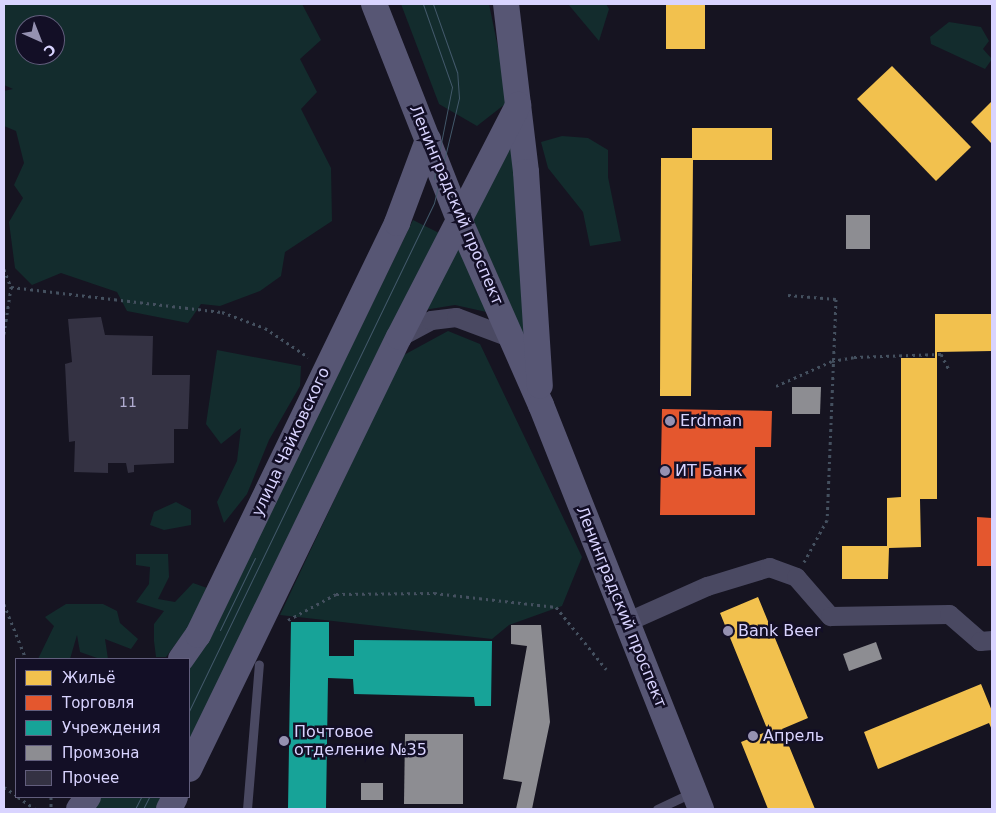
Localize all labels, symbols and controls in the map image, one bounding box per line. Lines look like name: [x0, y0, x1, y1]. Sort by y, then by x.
north arrow: [15, 15, 65, 65]
text: С: [40, 41, 59, 59]
street label: Ленинградский проспект: [405, 102, 507, 308]
street label: улица Чайковского: [248, 364, 334, 520]
house number: 11: [119, 394, 137, 410]
place label: Erdman: [680, 411, 742, 431]
marker: Erdman: [664, 415, 676, 427]
place label: ИТ Банк: [675, 461, 743, 481]
marker: ИТ Банк: [659, 465, 671, 477]
street label: Ленинградский проспект: [572, 504, 670, 710]
place label: Bank Beer: [738, 621, 821, 641]
marker: Bank Beer: [722, 625, 734, 637]
legend: [15, 658, 190, 798]
text: Жильё: [62, 669, 116, 687]
text: Торговля: [62, 694, 134, 712]
text: Учреждения: [62, 719, 160, 737]
place label: Почтовое отделение №35: [294, 722, 427, 760]
place label: Апрель: [763, 726, 824, 746]
marker: Апрель: [747, 730, 759, 742]
marker: Почтовое отделение №35: [278, 735, 290, 747]
text: Промзона: [62, 744, 139, 762]
text: Прочее: [62, 769, 119, 787]

